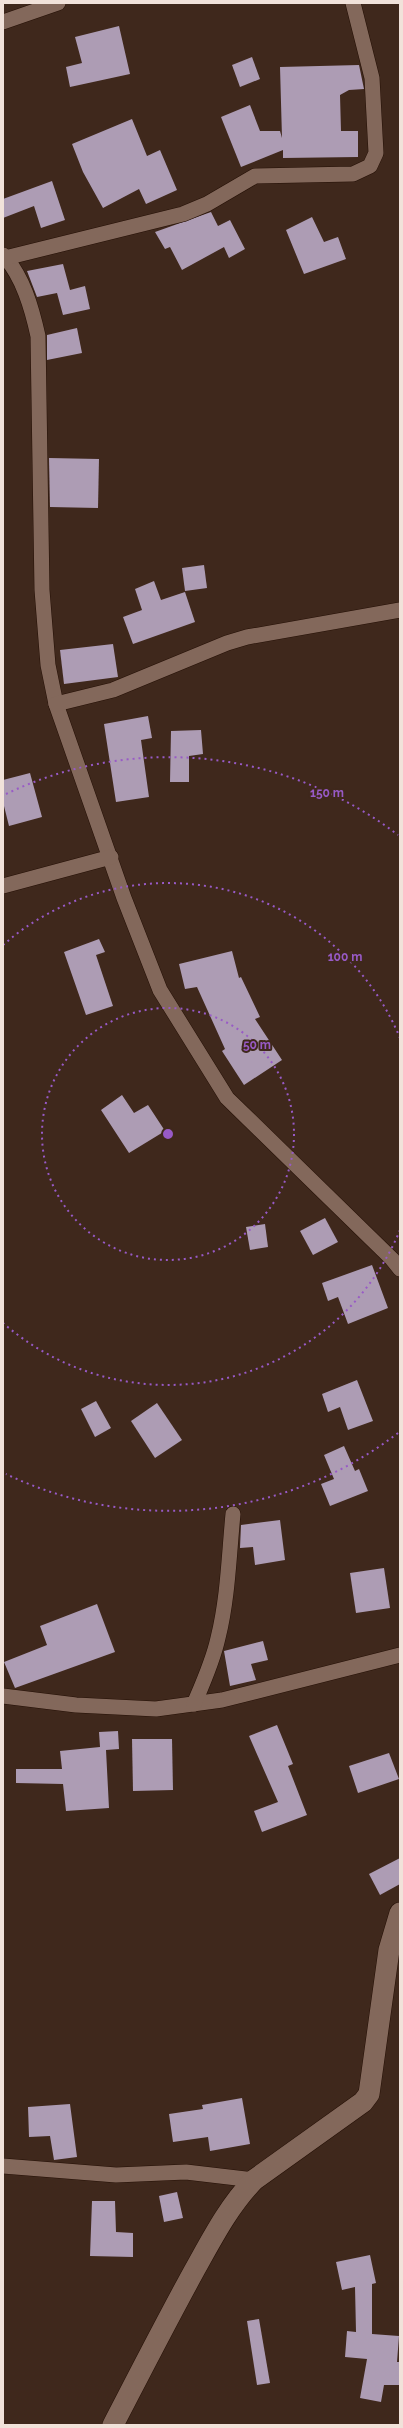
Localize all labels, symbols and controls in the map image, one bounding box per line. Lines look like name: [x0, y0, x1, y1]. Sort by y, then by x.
text: 150 m: [310, 786, 344, 800]
text: 100 m: [328, 950, 362, 964]
text: 50 m: [243, 1038, 271, 1052]
centre of rings: [161, 1127, 175, 1141]

